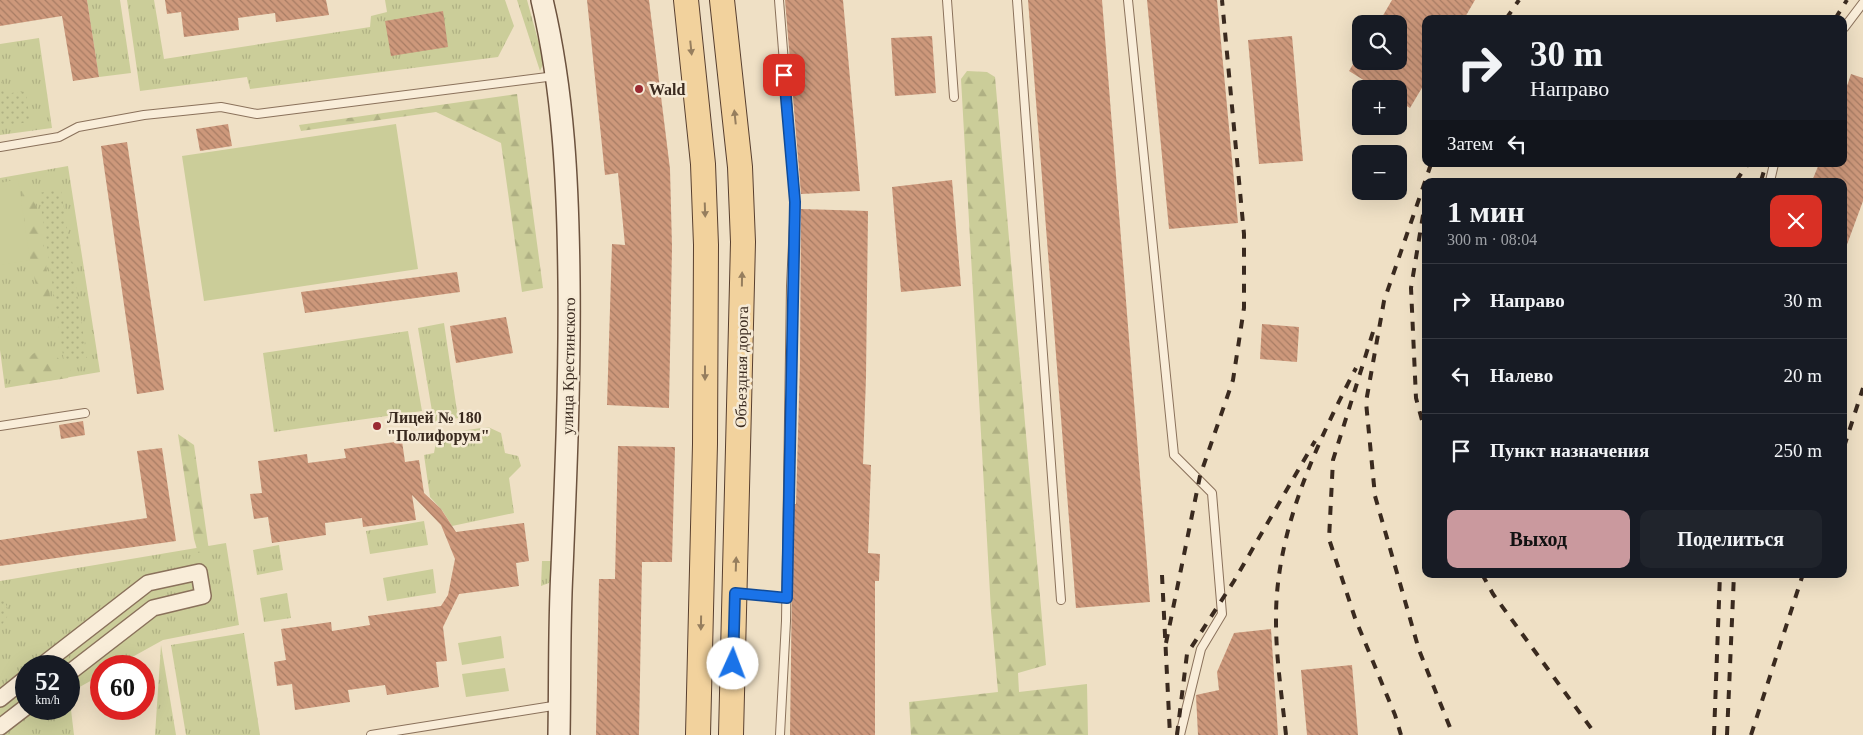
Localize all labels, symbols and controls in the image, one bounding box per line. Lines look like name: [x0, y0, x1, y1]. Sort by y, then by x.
map controls: [1352, 15, 1407, 200]
button: search: [1352, 15, 1407, 70]
icon: right: [1447, 35, 1512, 100]
text: 30 m: [1530, 35, 1603, 74]
one-way arrow: [687, 41, 695, 57]
pin: [763, 54, 805, 96]
icon: arrive: [770, 61, 798, 89]
text: Направо: [1530, 76, 1609, 101]
button: +: [1352, 80, 1407, 135]
place label: Wald: [649, 81, 686, 98]
marker: Wald: [633, 83, 645, 95]
one-way arrow: [731, 108, 739, 124]
icon: left: [1503, 130, 1531, 158]
text: Затем: [1447, 133, 1493, 154]
button: −: [1352, 145, 1407, 200]
text: 1 мин: [1447, 195, 1525, 228]
button: close: [1770, 195, 1822, 247]
one-way arrow: [701, 203, 709, 219]
text: 300 m · 08:04: [1447, 231, 1537, 248]
one-way arrow: [739, 271, 747, 287]
icon: right: [1447, 287, 1475, 315]
text: Направо: [1490, 290, 1565, 311]
text: 30 m: [1783, 290, 1822, 311]
street label: улица Крестинского: [559, 297, 579, 435]
street label: Объездная дорога: [732, 306, 752, 428]
icon: left: [1447, 362, 1475, 390]
one-way arrow: [701, 365, 709, 381]
text: Налево: [1490, 365, 1553, 386]
text: 20 m: [1783, 365, 1822, 386]
place label: Лицей № 180 "Полифорум": [387, 409, 490, 445]
marker: Лицей № 180 "Полифорум": [371, 420, 383, 432]
icon: arrive: [1447, 437, 1475, 465]
text: Пункт назначения: [1490, 440, 1649, 461]
text: 250 m: [1774, 440, 1822, 461]
button: Выход: [1447, 510, 1630, 568]
button: Поделиться: [1640, 510, 1822, 568]
one-way arrow: [732, 556, 740, 572]
one-way arrow: [697, 615, 705, 631]
position arrow: [706, 637, 758, 689]
speed limit sign: 60: [90, 655, 155, 720]
text: 52: [35, 668, 60, 695]
text: km/h: [35, 693, 60, 707]

